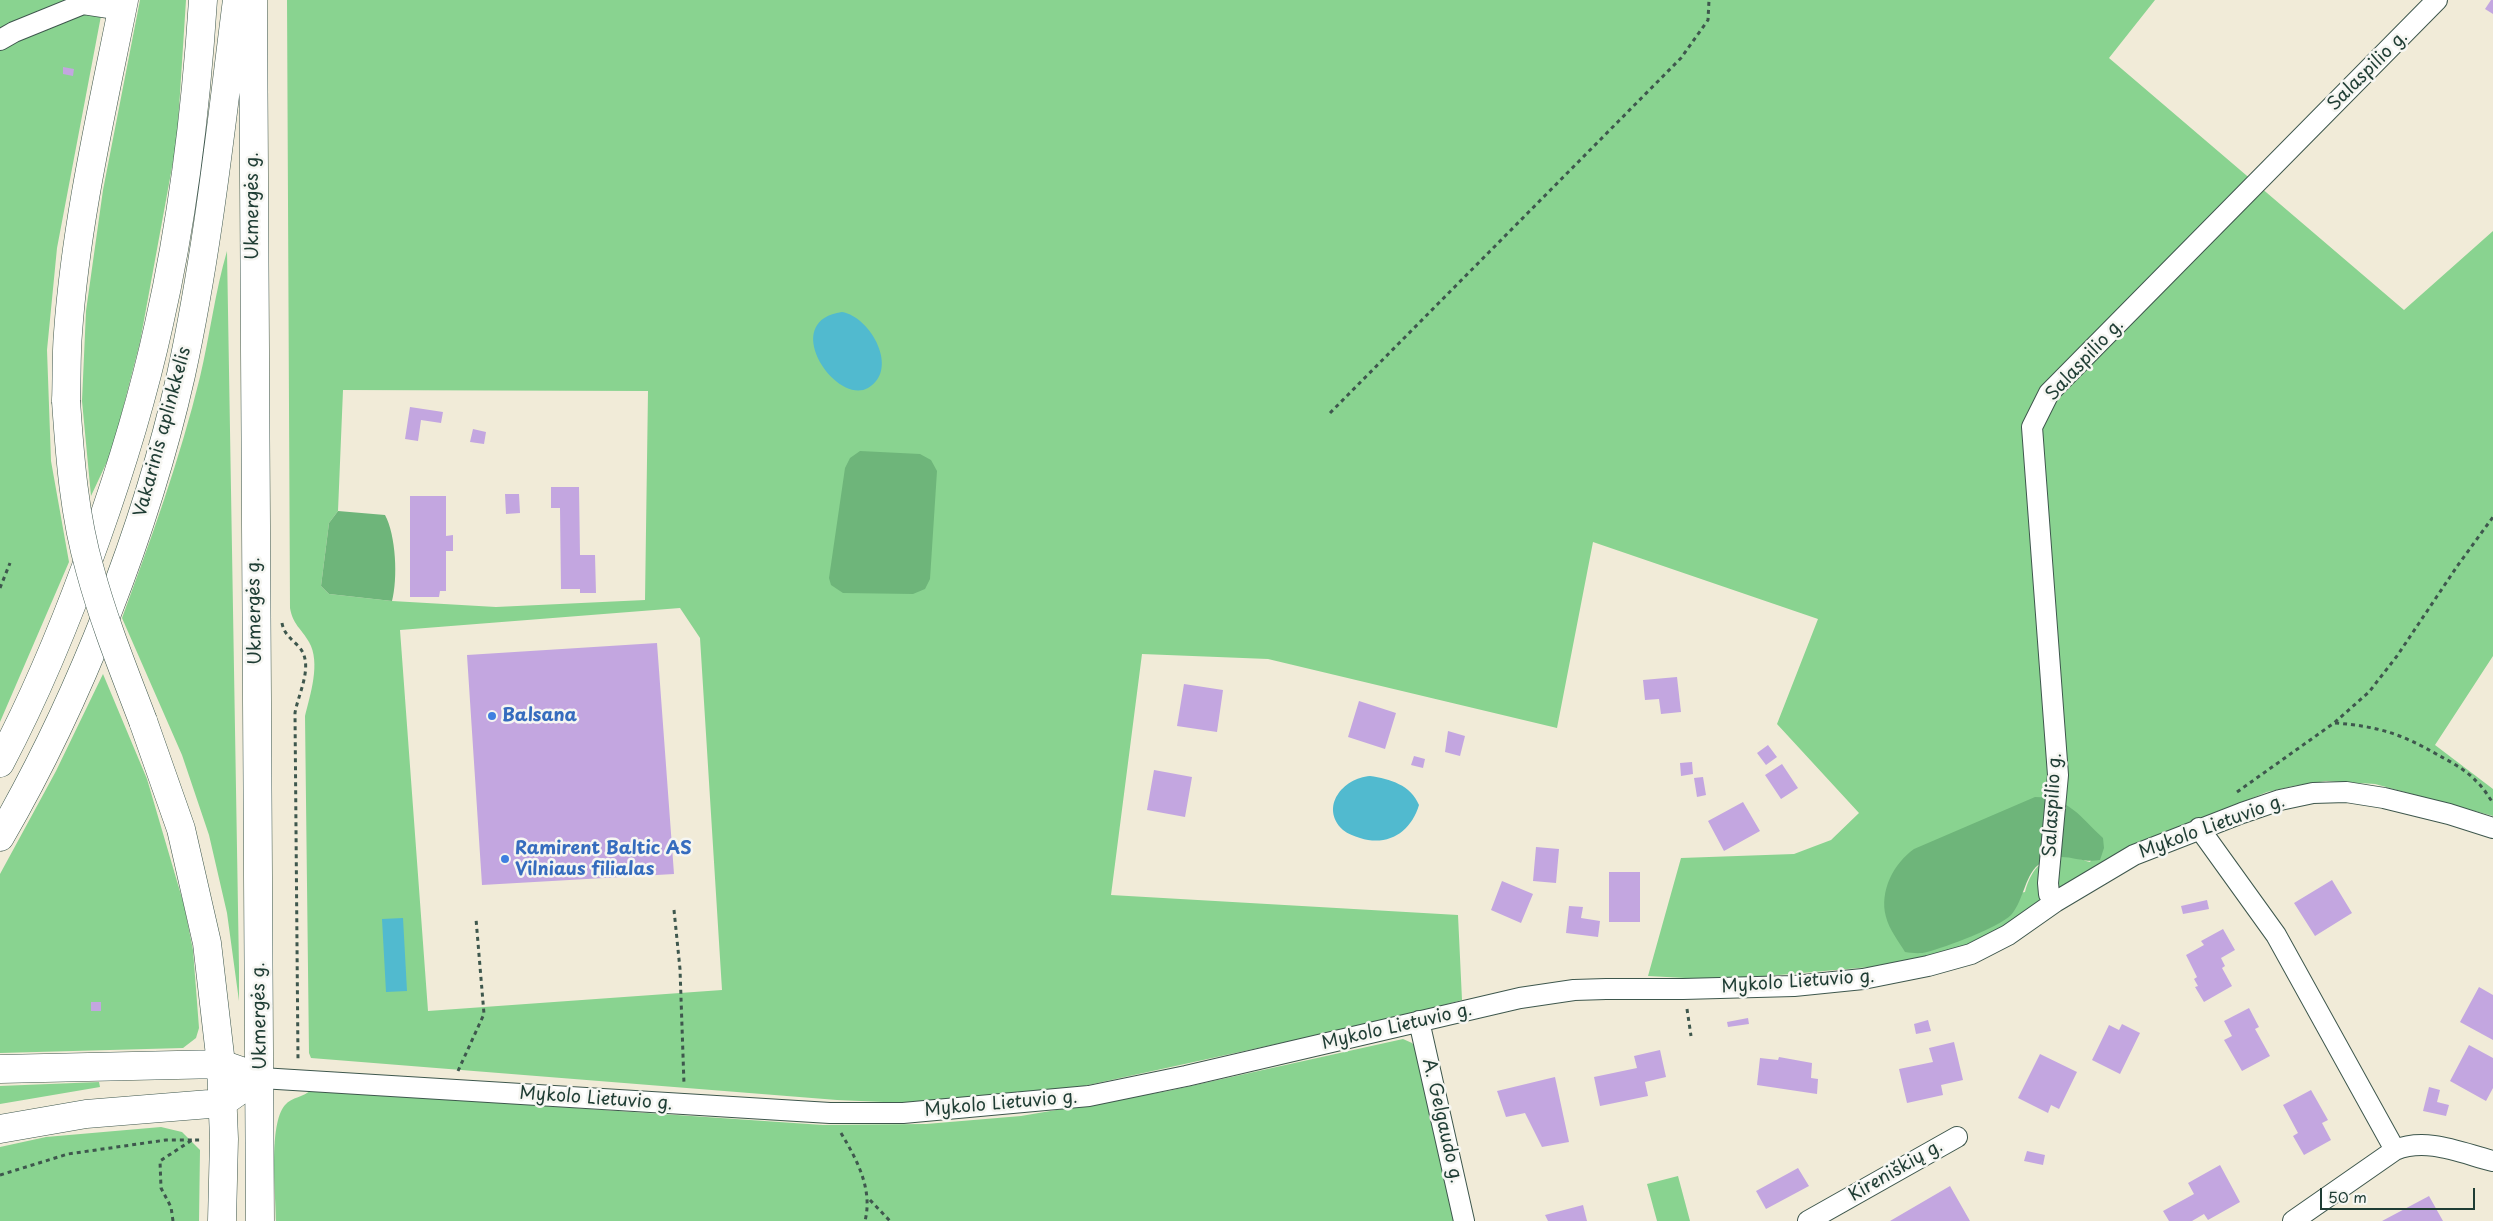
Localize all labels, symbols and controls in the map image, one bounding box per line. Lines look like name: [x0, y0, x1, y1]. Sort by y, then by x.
street label: Salaspilio g.: [2323, 26, 2413, 116]
street label: Ukmergės g.: [242, 152, 264, 260]
street label: Salaspilio g.: [2041, 314, 2129, 406]
street label: Vakarinis aplinkkelis: [130, 345, 196, 519]
street label: Ukmergės g.: [243, 557, 267, 665]
place label: Balsana: [502, 705, 577, 727]
marker: Balsana: [486, 710, 498, 722]
street label: Salaspilio g.: [2039, 752, 2067, 858]
street label: Mykolo Lietuvio g.: [2136, 791, 2288, 863]
place label: Ramirent Baltic AS Vilniaus filialas: [515, 838, 692, 881]
marker: Ramirent Baltic AS Vilniaus filialas: [499, 853, 511, 865]
street label: Ukmergės g.: [248, 962, 272, 1070]
street label: Mykolo Lietuvio g.: [1721, 966, 1875, 998]
street label: Mykolo Lietuvio g.: [1320, 999, 1474, 1055]
street label: A. Gelgaudo g.: [1417, 1057, 1467, 1185]
street label: Mykolo Lietuvio g.: [519, 1083, 673, 1115]
street label: Mykolo Lietuvio g.: [924, 1087, 1078, 1121]
street label: Kireniškių g.: [1845, 1136, 1947, 1206]
scale bar: [2323, 1178, 2478, 1210]
text: 50 m: [2328, 1185, 2367, 1208]

